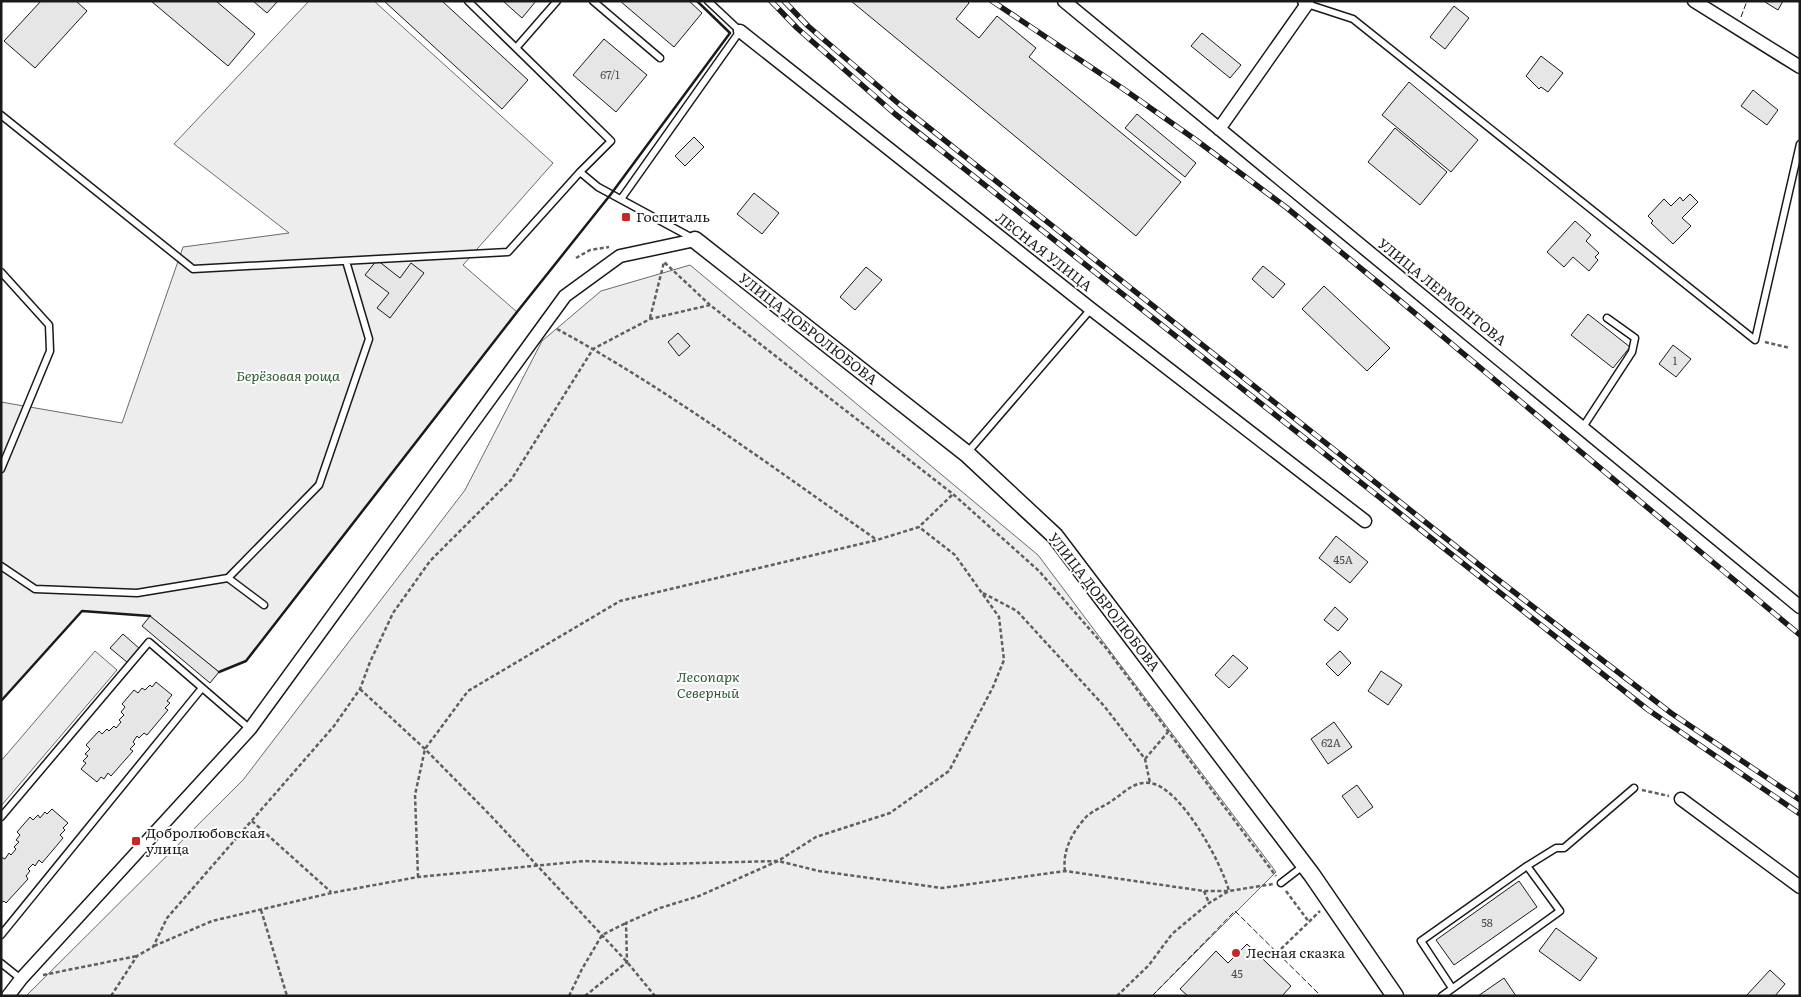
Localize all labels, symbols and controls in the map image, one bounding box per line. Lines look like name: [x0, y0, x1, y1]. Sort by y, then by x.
house number: 67/1: [600, 66, 620, 82]
place label: Госпиталь: [636, 206, 710, 226]
street label: ЛЕСНАЯ УЛИЦА: [992, 207, 1098, 296]
marker: Госпиталь: [620, 211, 632, 223]
street label: УЛИЦА ЛЕРМОНТОВА: [1374, 233, 1512, 350]
street label: УЛИЦА ДОБРОЛЮБОВА: [735, 268, 883, 389]
house number: 1: [1673, 352, 1678, 368]
park label: Берёзовая роща: [236, 365, 340, 385]
street label: УЛИЦА ДОБРОЛЮБОВА: [1044, 528, 1166, 675]
house number: 45А: [1333, 551, 1353, 567]
park label: Лесопарк Северный: [677, 666, 740, 702]
house number: 62А: [1321, 734, 1341, 750]
place label: Добролюбовская улица: [146, 822, 265, 858]
marker: Добролюбовская улица: [130, 835, 142, 847]
house number: 58: [1481, 914, 1493, 930]
place label: Лесная сказка: [1246, 942, 1346, 962]
marker: Лесная сказка: [1230, 947, 1242, 959]
house number: 45: [1231, 965, 1243, 981]

